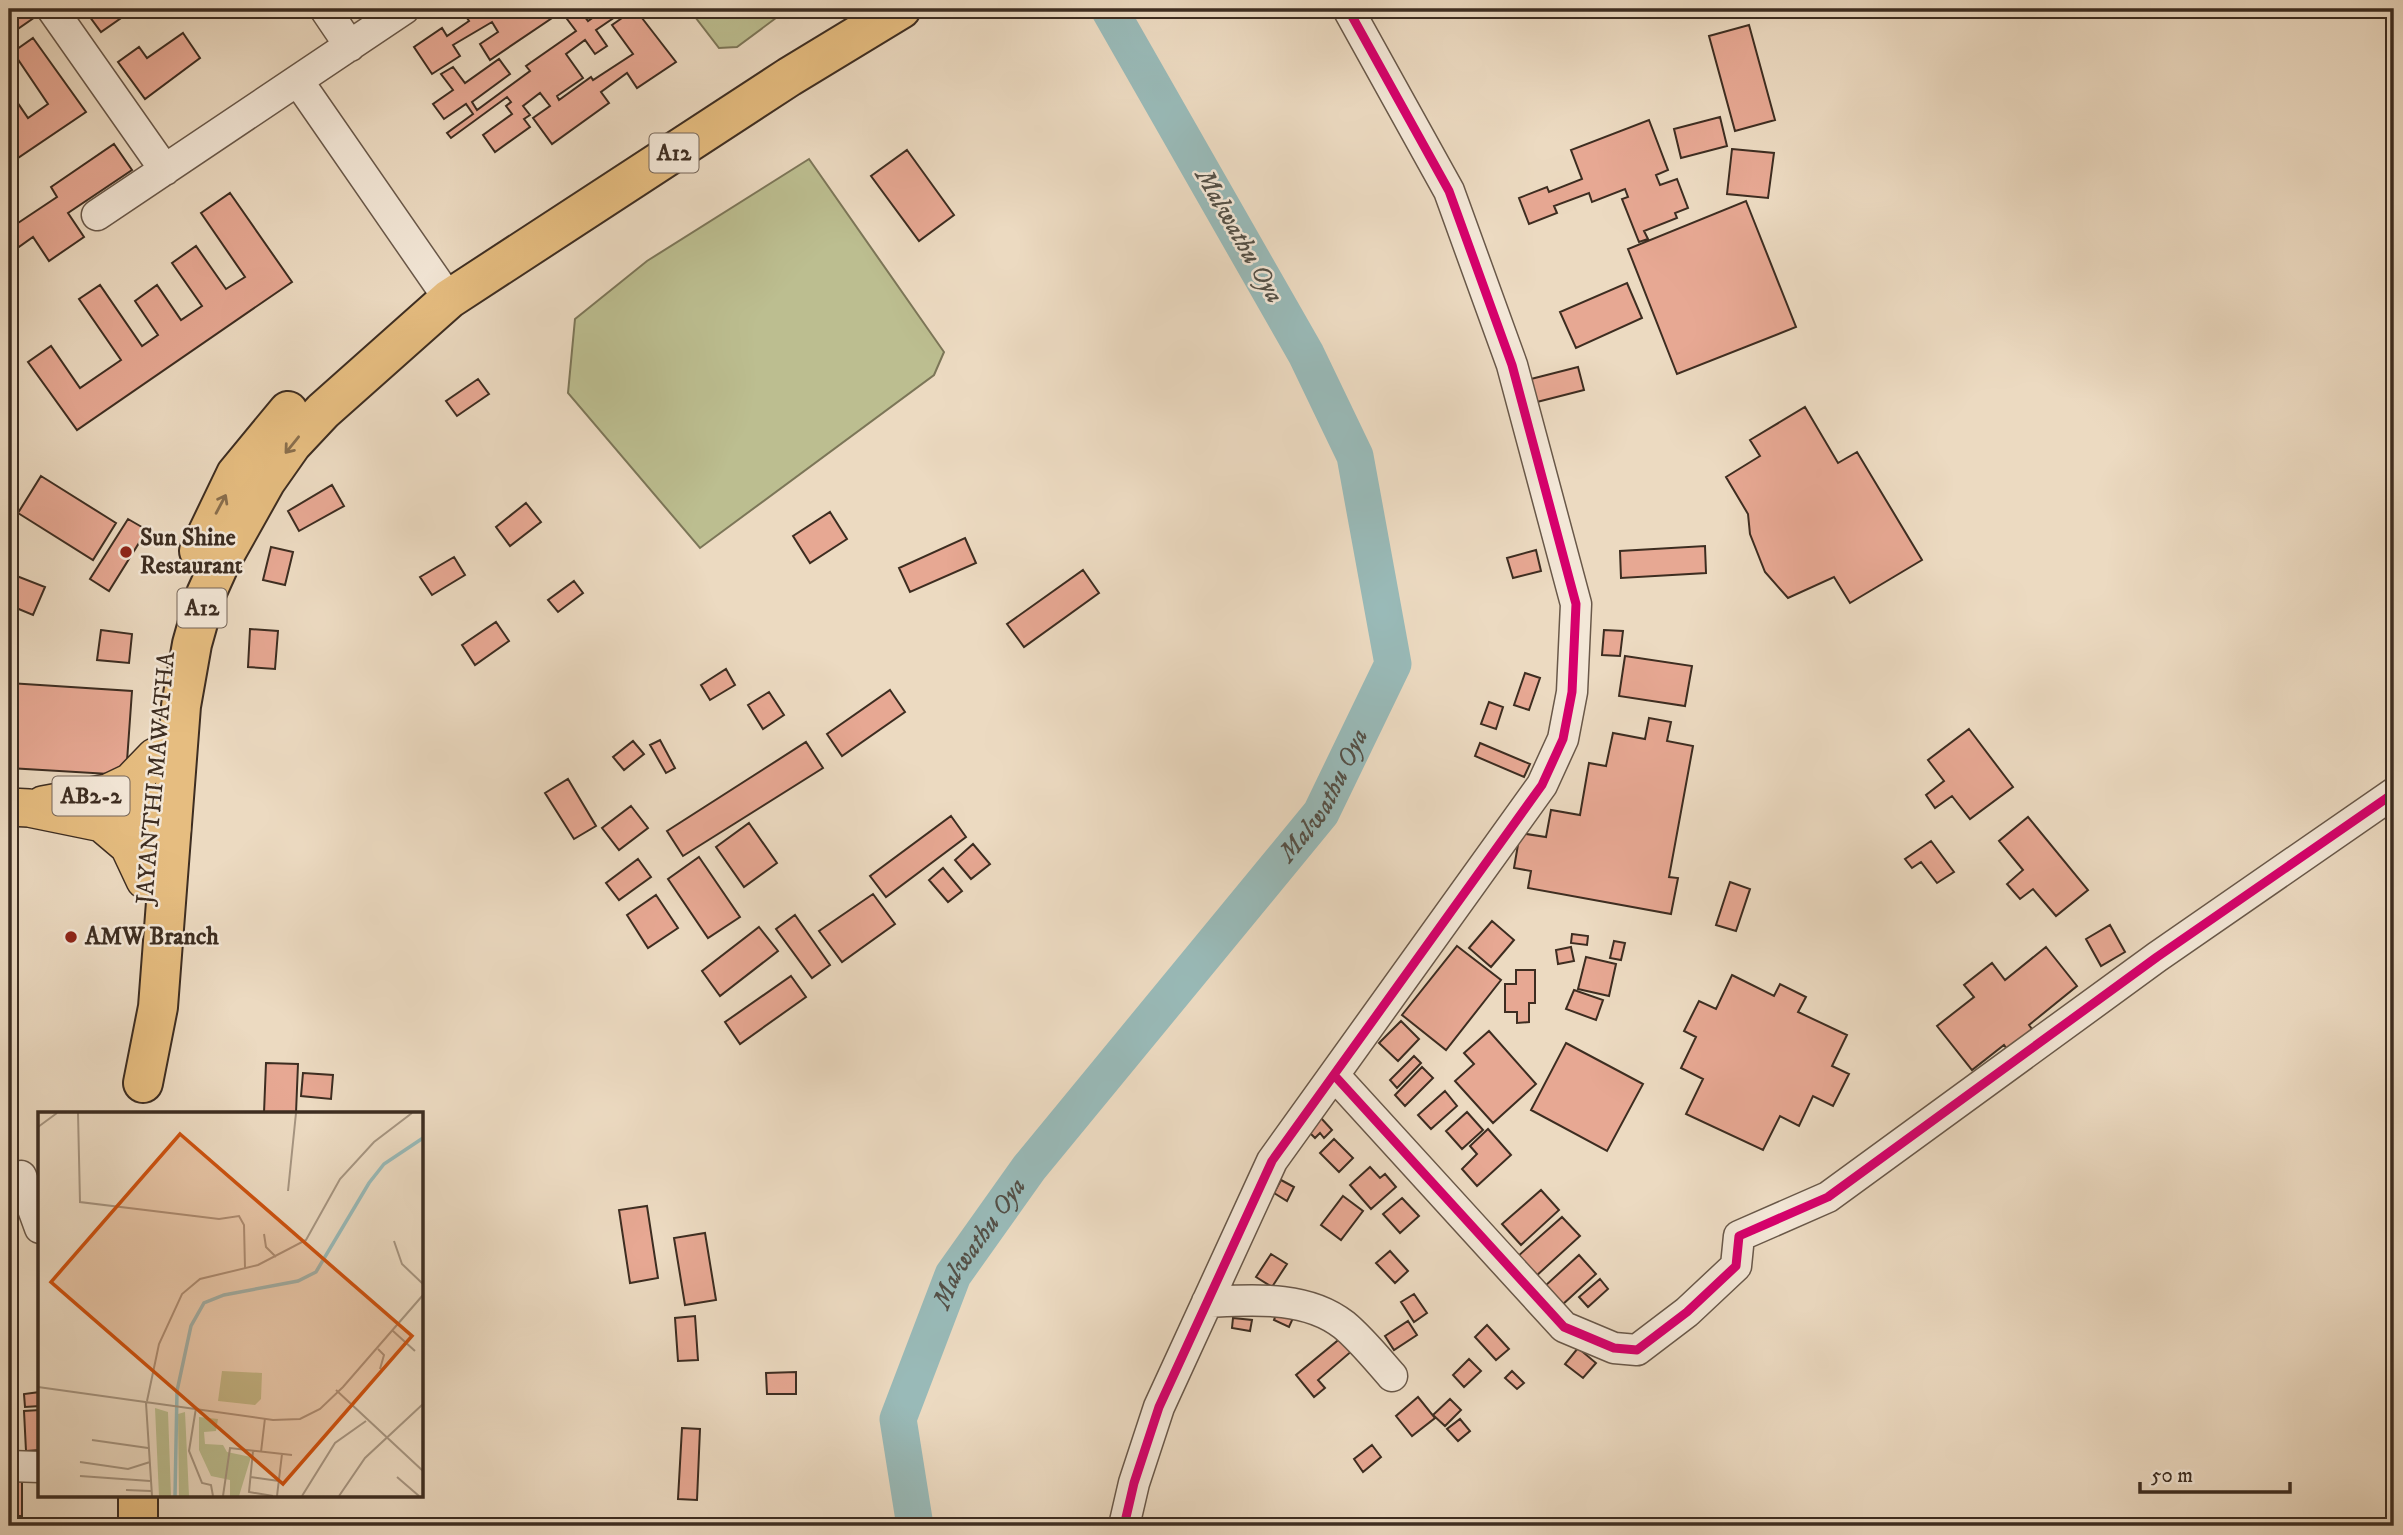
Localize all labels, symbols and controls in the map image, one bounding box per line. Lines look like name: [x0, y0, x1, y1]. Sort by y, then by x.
road number: A12: [650, 134, 698, 172]
water label: Malwathu Oya: [1186, 161, 1291, 309]
one-way arrow: [284, 436, 299, 454]
one-way arrow: [214, 494, 228, 515]
place label: Sun Shine Restaurant: [140, 523, 243, 581]
marker: Sun Shine Restaurant: [118, 544, 134, 560]
road number: A12: [178, 588, 227, 628]
street label: JAYANTHI MAWATHA: [130, 650, 182, 907]
water label: Malwathu Oya: [1270, 723, 1376, 870]
road number: AB2-2: [52, 776, 130, 816]
place label: AMW Branch: [84, 922, 219, 952]
marker: AMW Branch: [63, 929, 79, 945]
inset map: [38, 1112, 424, 1496]
water label: Malwathu Oya: [924, 1171, 1033, 1315]
scale bar: [2140, 1451, 2291, 1495]
text: 50 m: [2151, 1463, 2193, 1489]

